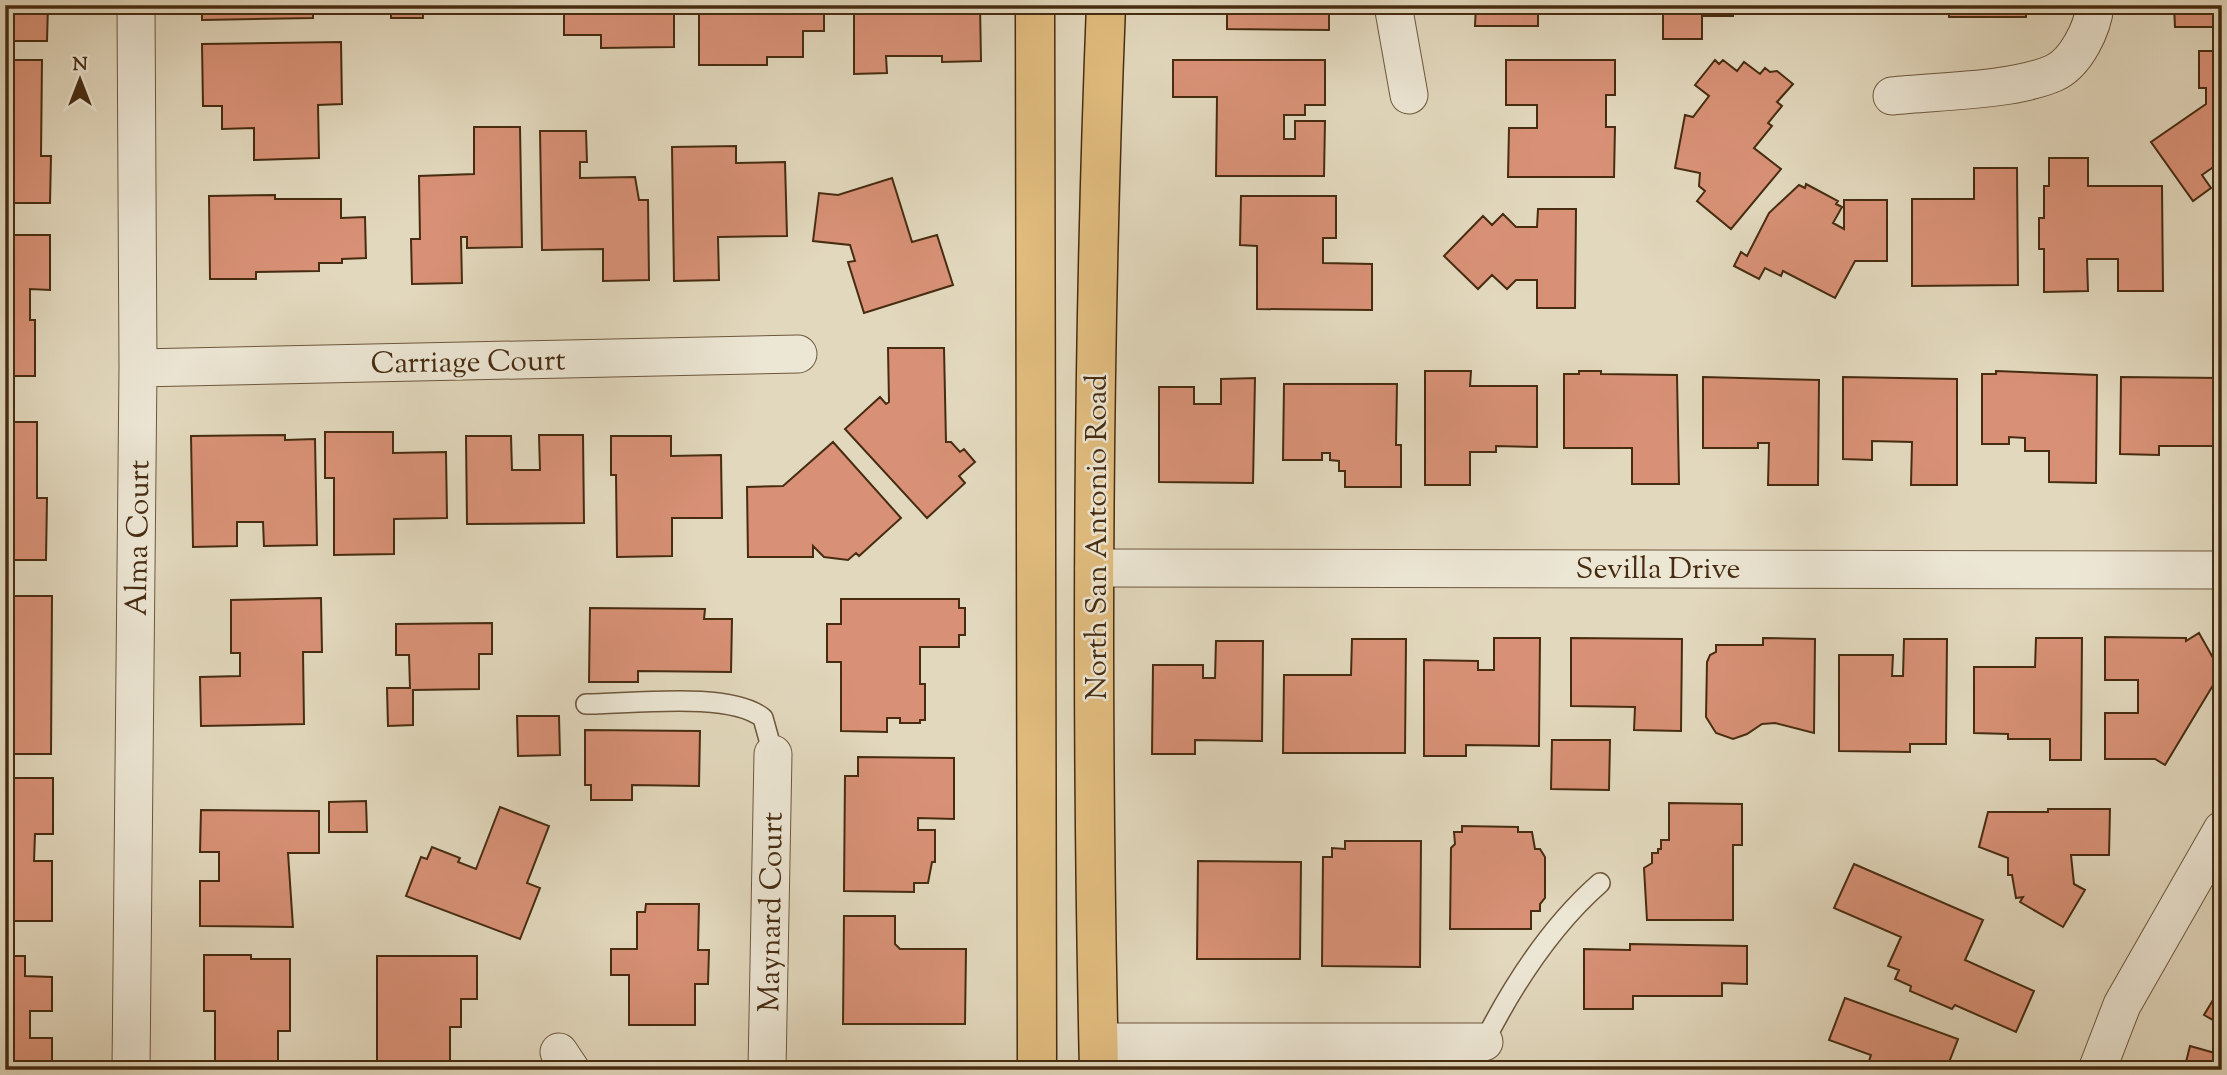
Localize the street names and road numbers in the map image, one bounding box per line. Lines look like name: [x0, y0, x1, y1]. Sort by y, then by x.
street label: Carriage Court: [370, 340, 566, 387]
street label: North San Antonio Road: [1077, 374, 1120, 700]
street label: Alma Court: [117, 460, 162, 617]
street label: Sevilla Drive: [1576, 549, 1740, 592]
street label: Maynard Court: [749, 812, 796, 1013]

